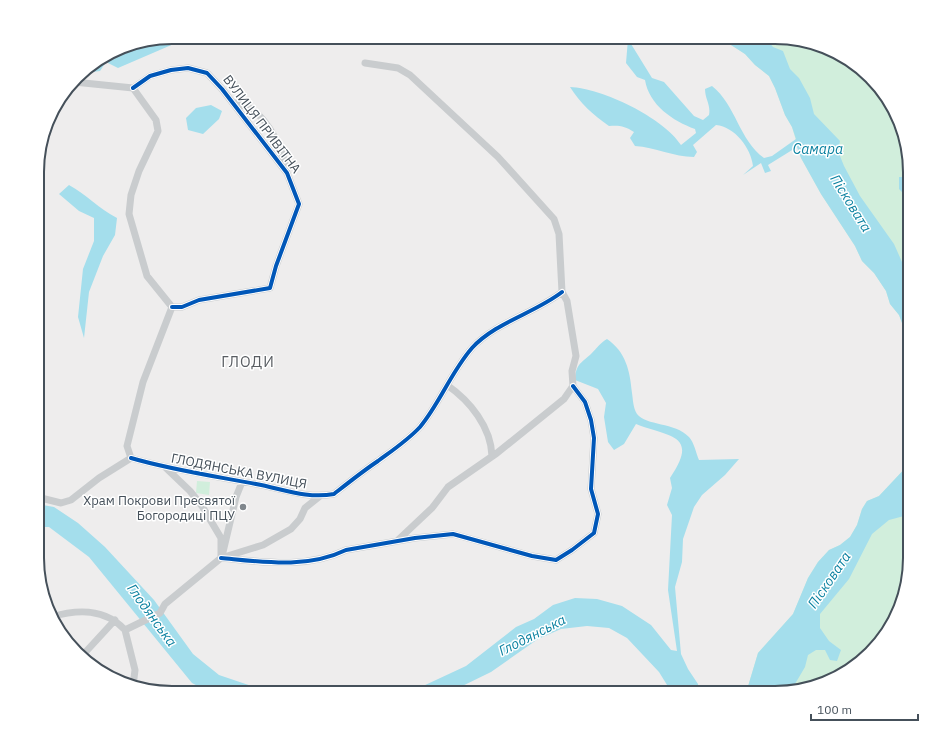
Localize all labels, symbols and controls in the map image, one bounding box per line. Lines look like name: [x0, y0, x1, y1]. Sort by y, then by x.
street label: ВУЛИЦЯ ПРИВІТНА: [219, 71, 305, 177]
water label: Самара: [793, 140, 843, 158]
water label: Пісковата: [826, 171, 876, 235]
district label: ГЛОДИ: [221, 352, 275, 371]
street label: ГЛОДЯНСЬКА ВУЛИЦЯ: [170, 449, 308, 493]
place label: Храм Покрови Пресвятої Богородиці ПЦУ: [83, 492, 236, 524]
marker: Храм Покрови Пресвятої Богородиці ПЦУ: [238, 502, 248, 512]
water label: Пісковата: [803, 548, 855, 612]
water label: Глодянська: [123, 580, 181, 650]
water label: Глодянська: [495, 610, 569, 660]
scale bar: [811, 696, 918, 722]
text: 100 m: [817, 702, 852, 717]

